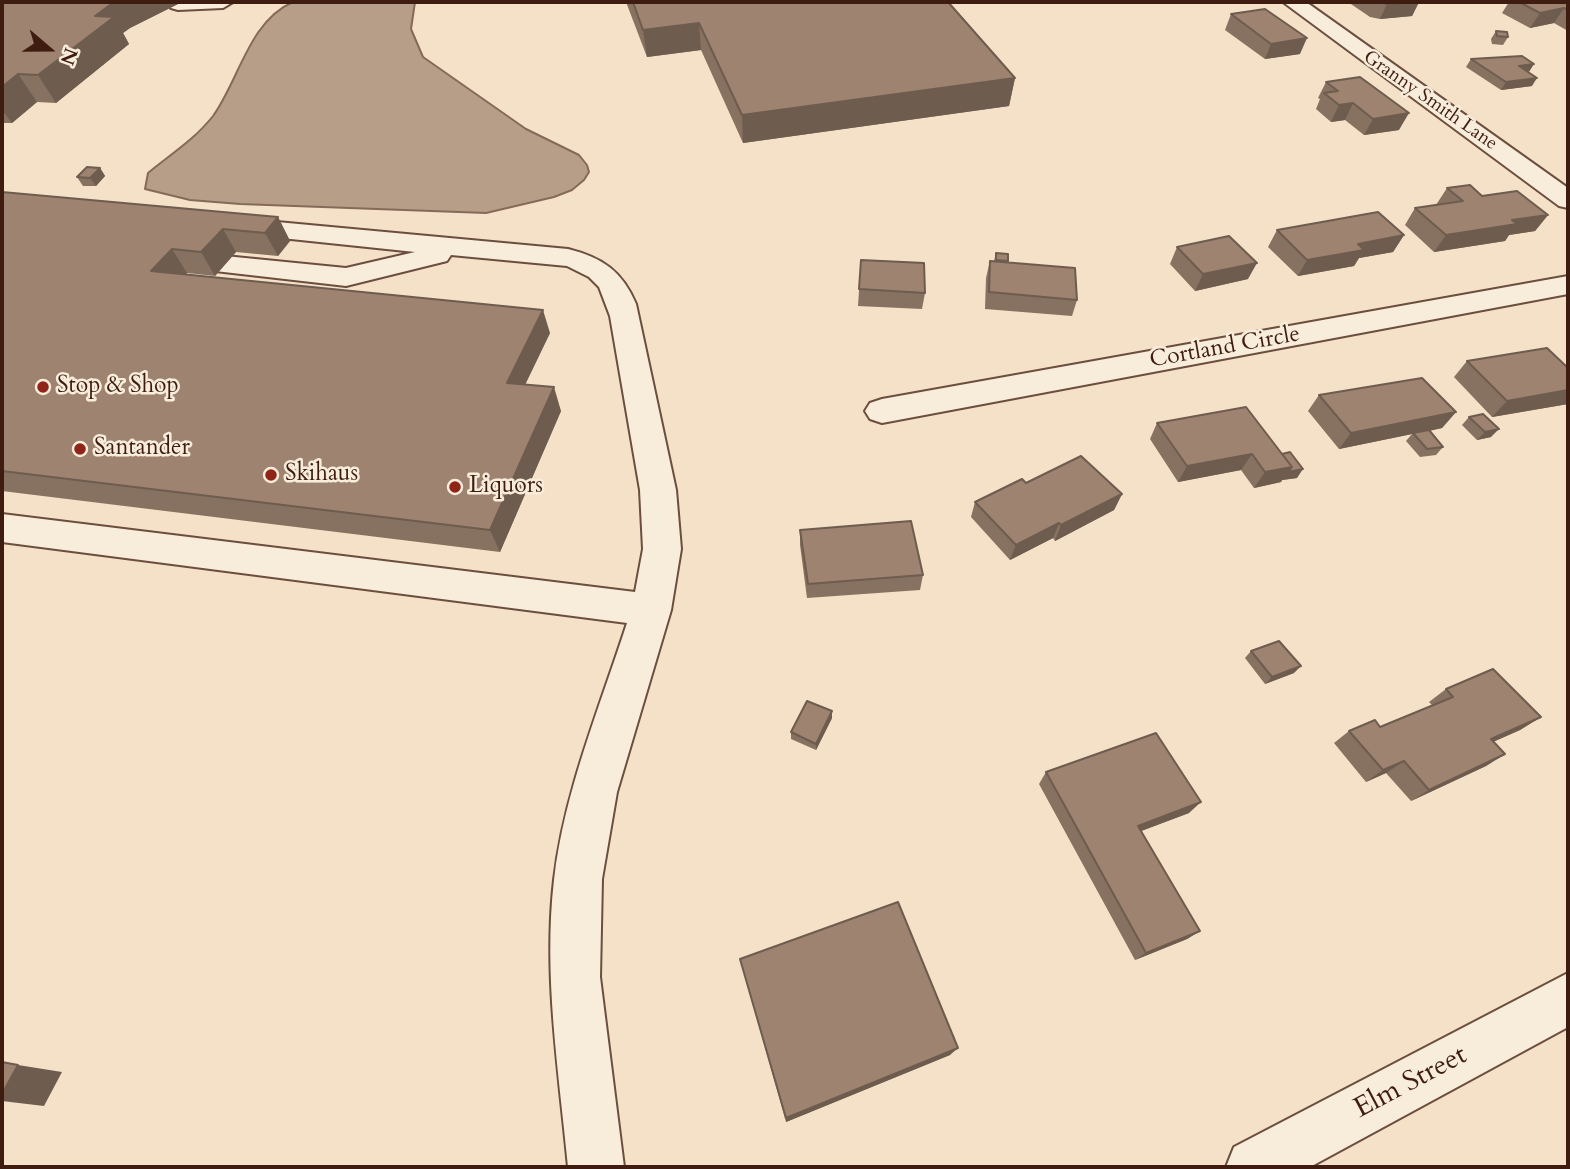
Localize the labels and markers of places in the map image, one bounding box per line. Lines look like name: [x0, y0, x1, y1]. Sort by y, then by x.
place label: Stop & Shop: [57, 373, 179, 401]
marker: Stop & Shop: [35, 379, 51, 395]
place label: Santander: [94, 435, 190, 463]
marker: Santander: [72, 441, 88, 457]
place label: Skihaus: [285, 461, 358, 489]
marker: Skihaus: [263, 467, 279, 483]
place label: Liquors: [469, 473, 543, 501]
marker: Liquors: [447, 479, 463, 495]

